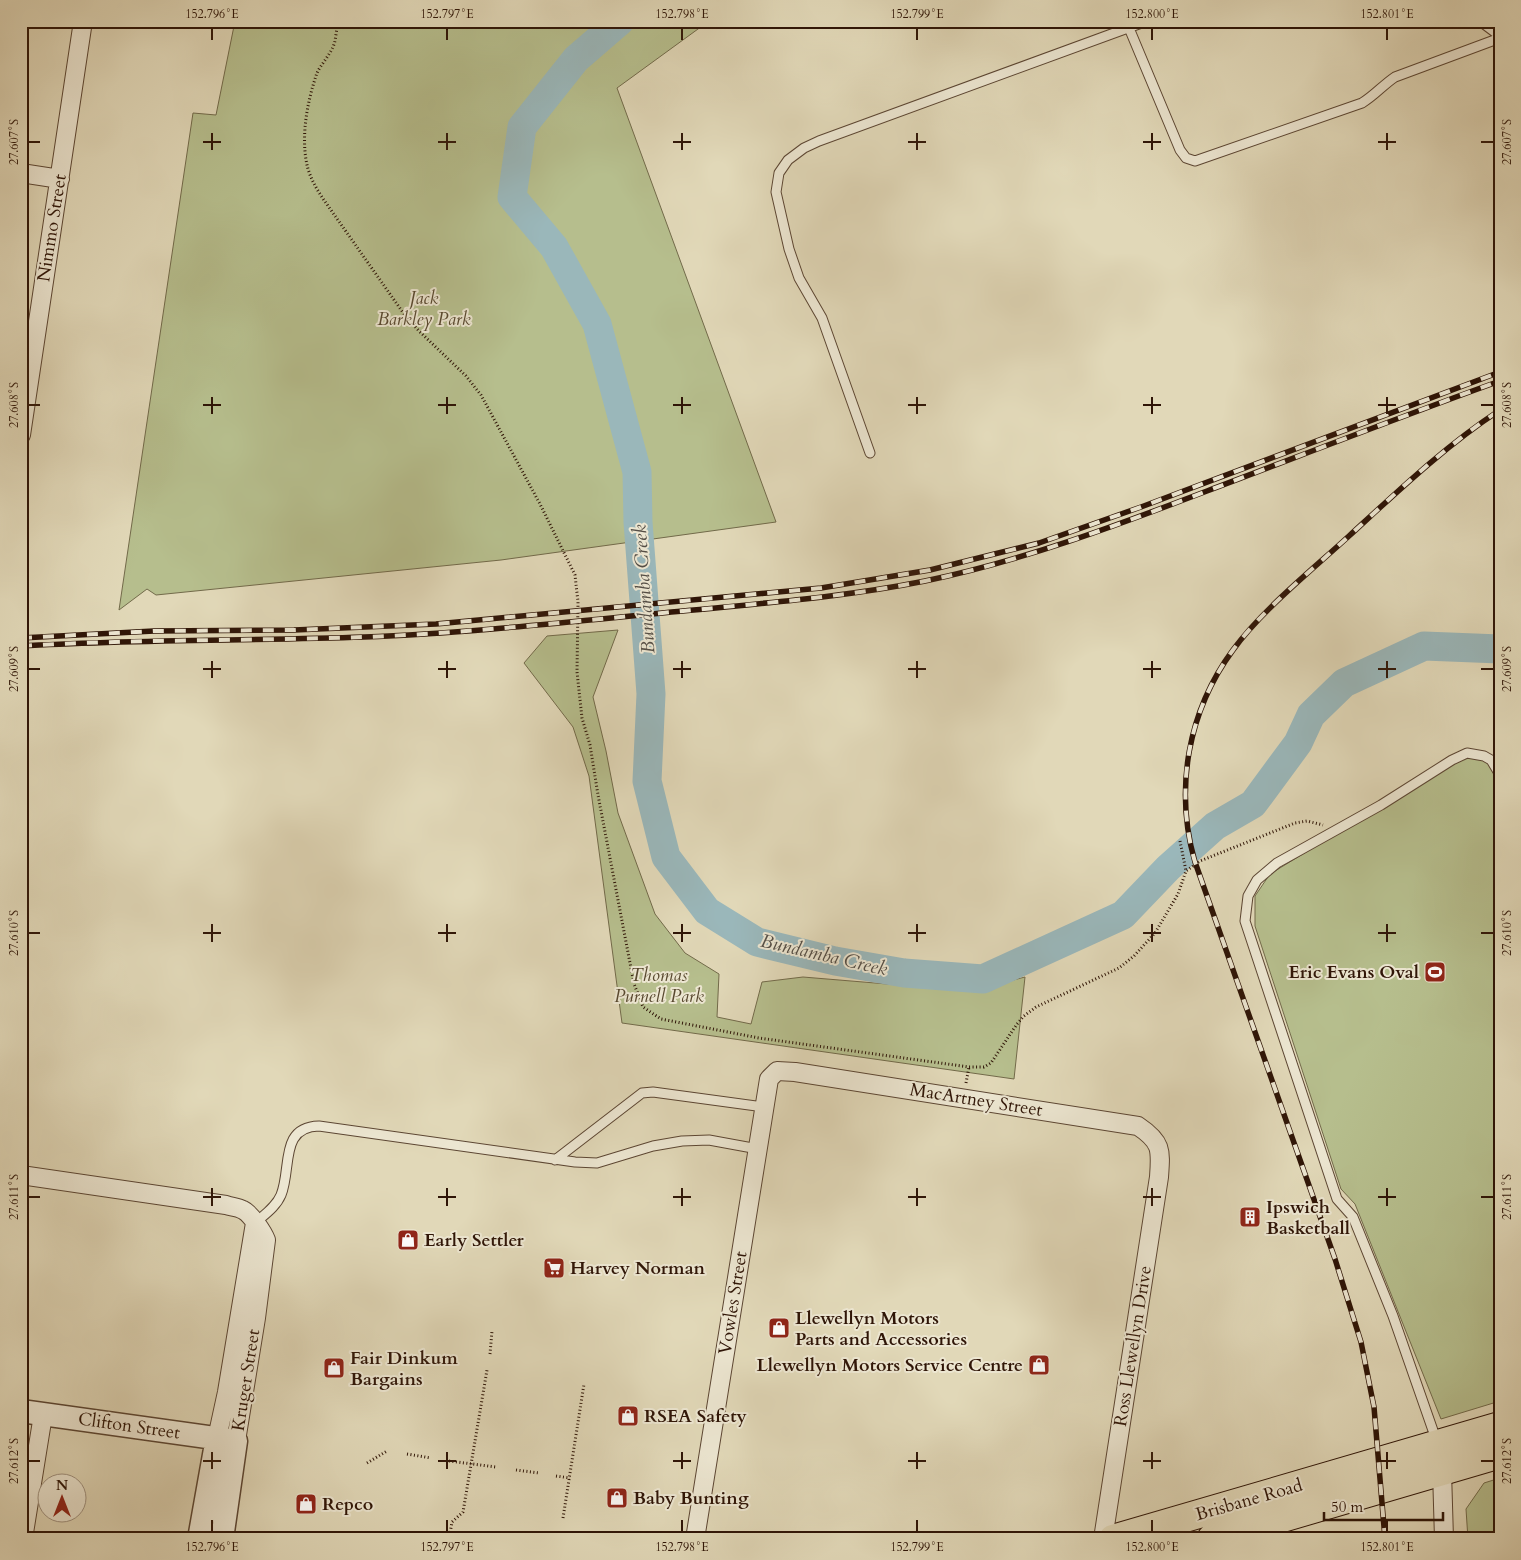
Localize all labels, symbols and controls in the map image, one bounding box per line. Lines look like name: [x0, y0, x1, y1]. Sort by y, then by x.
text: 152.796°E: [185, 6, 239, 22]
text: 152.797°E: [420, 6, 474, 22]
text: 152.798°E: [655, 6, 709, 22]
text: 152.799°E: [890, 6, 944, 22]
text: 152.800°E: [1125, 6, 1179, 22]
text: 152.801°E: [1360, 6, 1414, 22]
text: 27.607°S: [6, 119, 22, 165]
text: 27.607°S: [1499, 119, 1515, 165]
street label: Nimmo Street: [31, 172, 73, 284]
park label: Jack Barkley Park: [377, 286, 471, 332]
text: 27.608°S: [6, 382, 22, 428]
text: 27.608°S: [1499, 382, 1515, 428]
water label: Bundamba Creek: [626, 523, 661, 654]
text: 27.609°S: [6, 646, 22, 692]
text: 27.609°S: [1499, 646, 1515, 692]
text: 27.610°S: [6, 910, 22, 956]
text: 27.610°S: [1499, 910, 1515, 956]
water label: Bundamba Creek: [758, 928, 891, 982]
place label: Eric Evans Oval: [1288, 960, 1419, 985]
sports icon: Eric Evans Oval: [1423, 960, 1447, 984]
park label: Thomas Purnell Park: [614, 963, 704, 1009]
street label: MacArtney Street: [908, 1077, 1044, 1123]
text: 27.611°S: [6, 1174, 22, 1220]
text: 27.611°S: [1499, 1174, 1515, 1220]
place label: Ipswich Basketball: [1266, 1195, 1350, 1241]
building icon: Ipswich Basketball: [1238, 1205, 1262, 1229]
shop icon: Early Settler: [396, 1228, 420, 1252]
place label: Early Settler: [424, 1228, 525, 1253]
street label: Vowles Street: [712, 1249, 754, 1356]
supermarket icon: Harvey Norman: [542, 1256, 566, 1280]
place label: Harvey Norman: [570, 1256, 706, 1281]
street label: Ross Llewellyn Drive: [1108, 1264, 1158, 1428]
place label: Llewellyn Motors Parts and Accessories: [795, 1306, 967, 1352]
shop icon: Llewellyn Motors Parts and Accessories: [767, 1316, 791, 1340]
street label: Kruger Street: [226, 1327, 266, 1433]
place label: Fair Dinkum Bargains: [350, 1346, 458, 1392]
place label: Llewellyn Motors Service Centre: [756, 1353, 1023, 1378]
shop icon: Llewellyn Motors Service Centre: [1027, 1353, 1051, 1377]
shop icon: Fair Dinkum Bargains: [322, 1356, 346, 1380]
shop icon: RSEA Safety: [616, 1404, 640, 1428]
place label: RSEA Safety: [644, 1404, 748, 1429]
street label: Clifton Street: [76, 1406, 182, 1446]
text: 27.612°S: [6, 1438, 22, 1484]
text: 27.612°S: [1499, 1438, 1515, 1484]
north arrow: [38, 1472, 88, 1522]
street label: Brisbane Road: [1193, 1473, 1306, 1527]
text: N: [56, 1476, 68, 1495]
shop icon: Baby Bunting: [605, 1486, 629, 1510]
place label: Baby Bunting: [633, 1486, 749, 1511]
scale bar: [1324, 1490, 1442, 1522]
shop icon: Repco: [294, 1492, 318, 1516]
place label: Repco: [322, 1492, 373, 1517]
text: 50 m: [1331, 1497, 1363, 1517]
text: 152.796°E: [185, 1539, 239, 1555]
text: 152.797°E: [420, 1539, 474, 1555]
text: 152.798°E: [655, 1539, 709, 1555]
text: 152.799°E: [890, 1539, 944, 1555]
text: 152.800°E: [1125, 1539, 1179, 1555]
text: 152.801°E: [1360, 1539, 1414, 1555]

